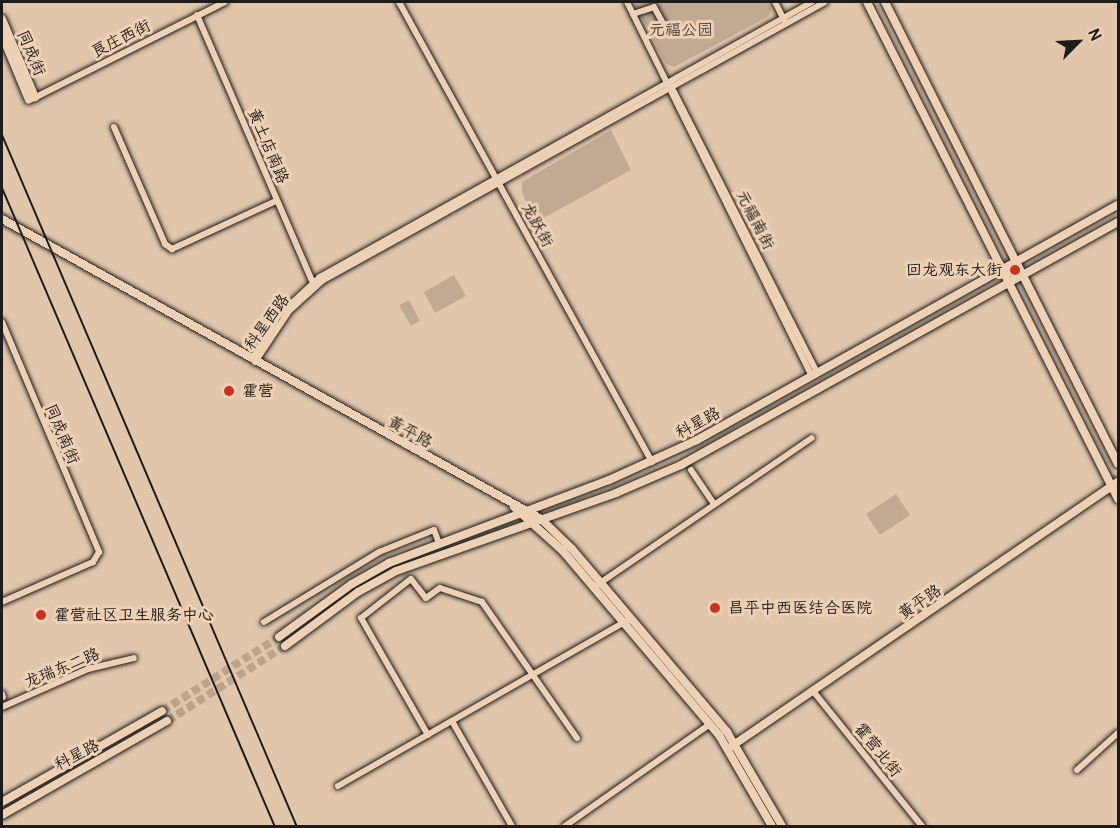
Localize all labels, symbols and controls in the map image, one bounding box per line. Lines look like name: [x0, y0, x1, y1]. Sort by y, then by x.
north arrow: [1048, 12, 1108, 72]
street label: 良庄西街: [88, 16, 154, 62]
park label: 元福公园: [649, 20, 713, 40]
text: N: [1083, 26, 1106, 44]
street label: 同成街: [13, 27, 49, 79]
street label: 黄土店南路: [244, 105, 292, 187]
street label: 元福南街: [732, 187, 778, 253]
street label: 龙跃街: [517, 199, 557, 251]
place label: 回龙观东大街: [906, 260, 1002, 280]
marker: 回龙观东大街: [1006, 261, 1024, 279]
street label: 科星西路: [240, 290, 294, 354]
place label: 霍营: [242, 381, 274, 401]
marker: 霍营: [220, 382, 238, 400]
street label: 同成南街: [41, 401, 83, 467]
street label: 科星路: [672, 403, 724, 443]
street label: 黄平路: [384, 412, 436, 452]
street label: 黄平路: [895, 581, 945, 623]
place label: 昌平中西医结合医院: [728, 598, 872, 618]
marker: 昌平中西医结合医院: [706, 599, 724, 617]
place label: 霍营社区卫生服务中心: [54, 605, 214, 625]
marker: 霍营社区卫生服务中心: [32, 606, 50, 624]
street label: 龙瑞东二路: [21, 644, 103, 692]
street label: 霍营北街: [850, 719, 906, 781]
street label: 科星路: [51, 736, 103, 774]

